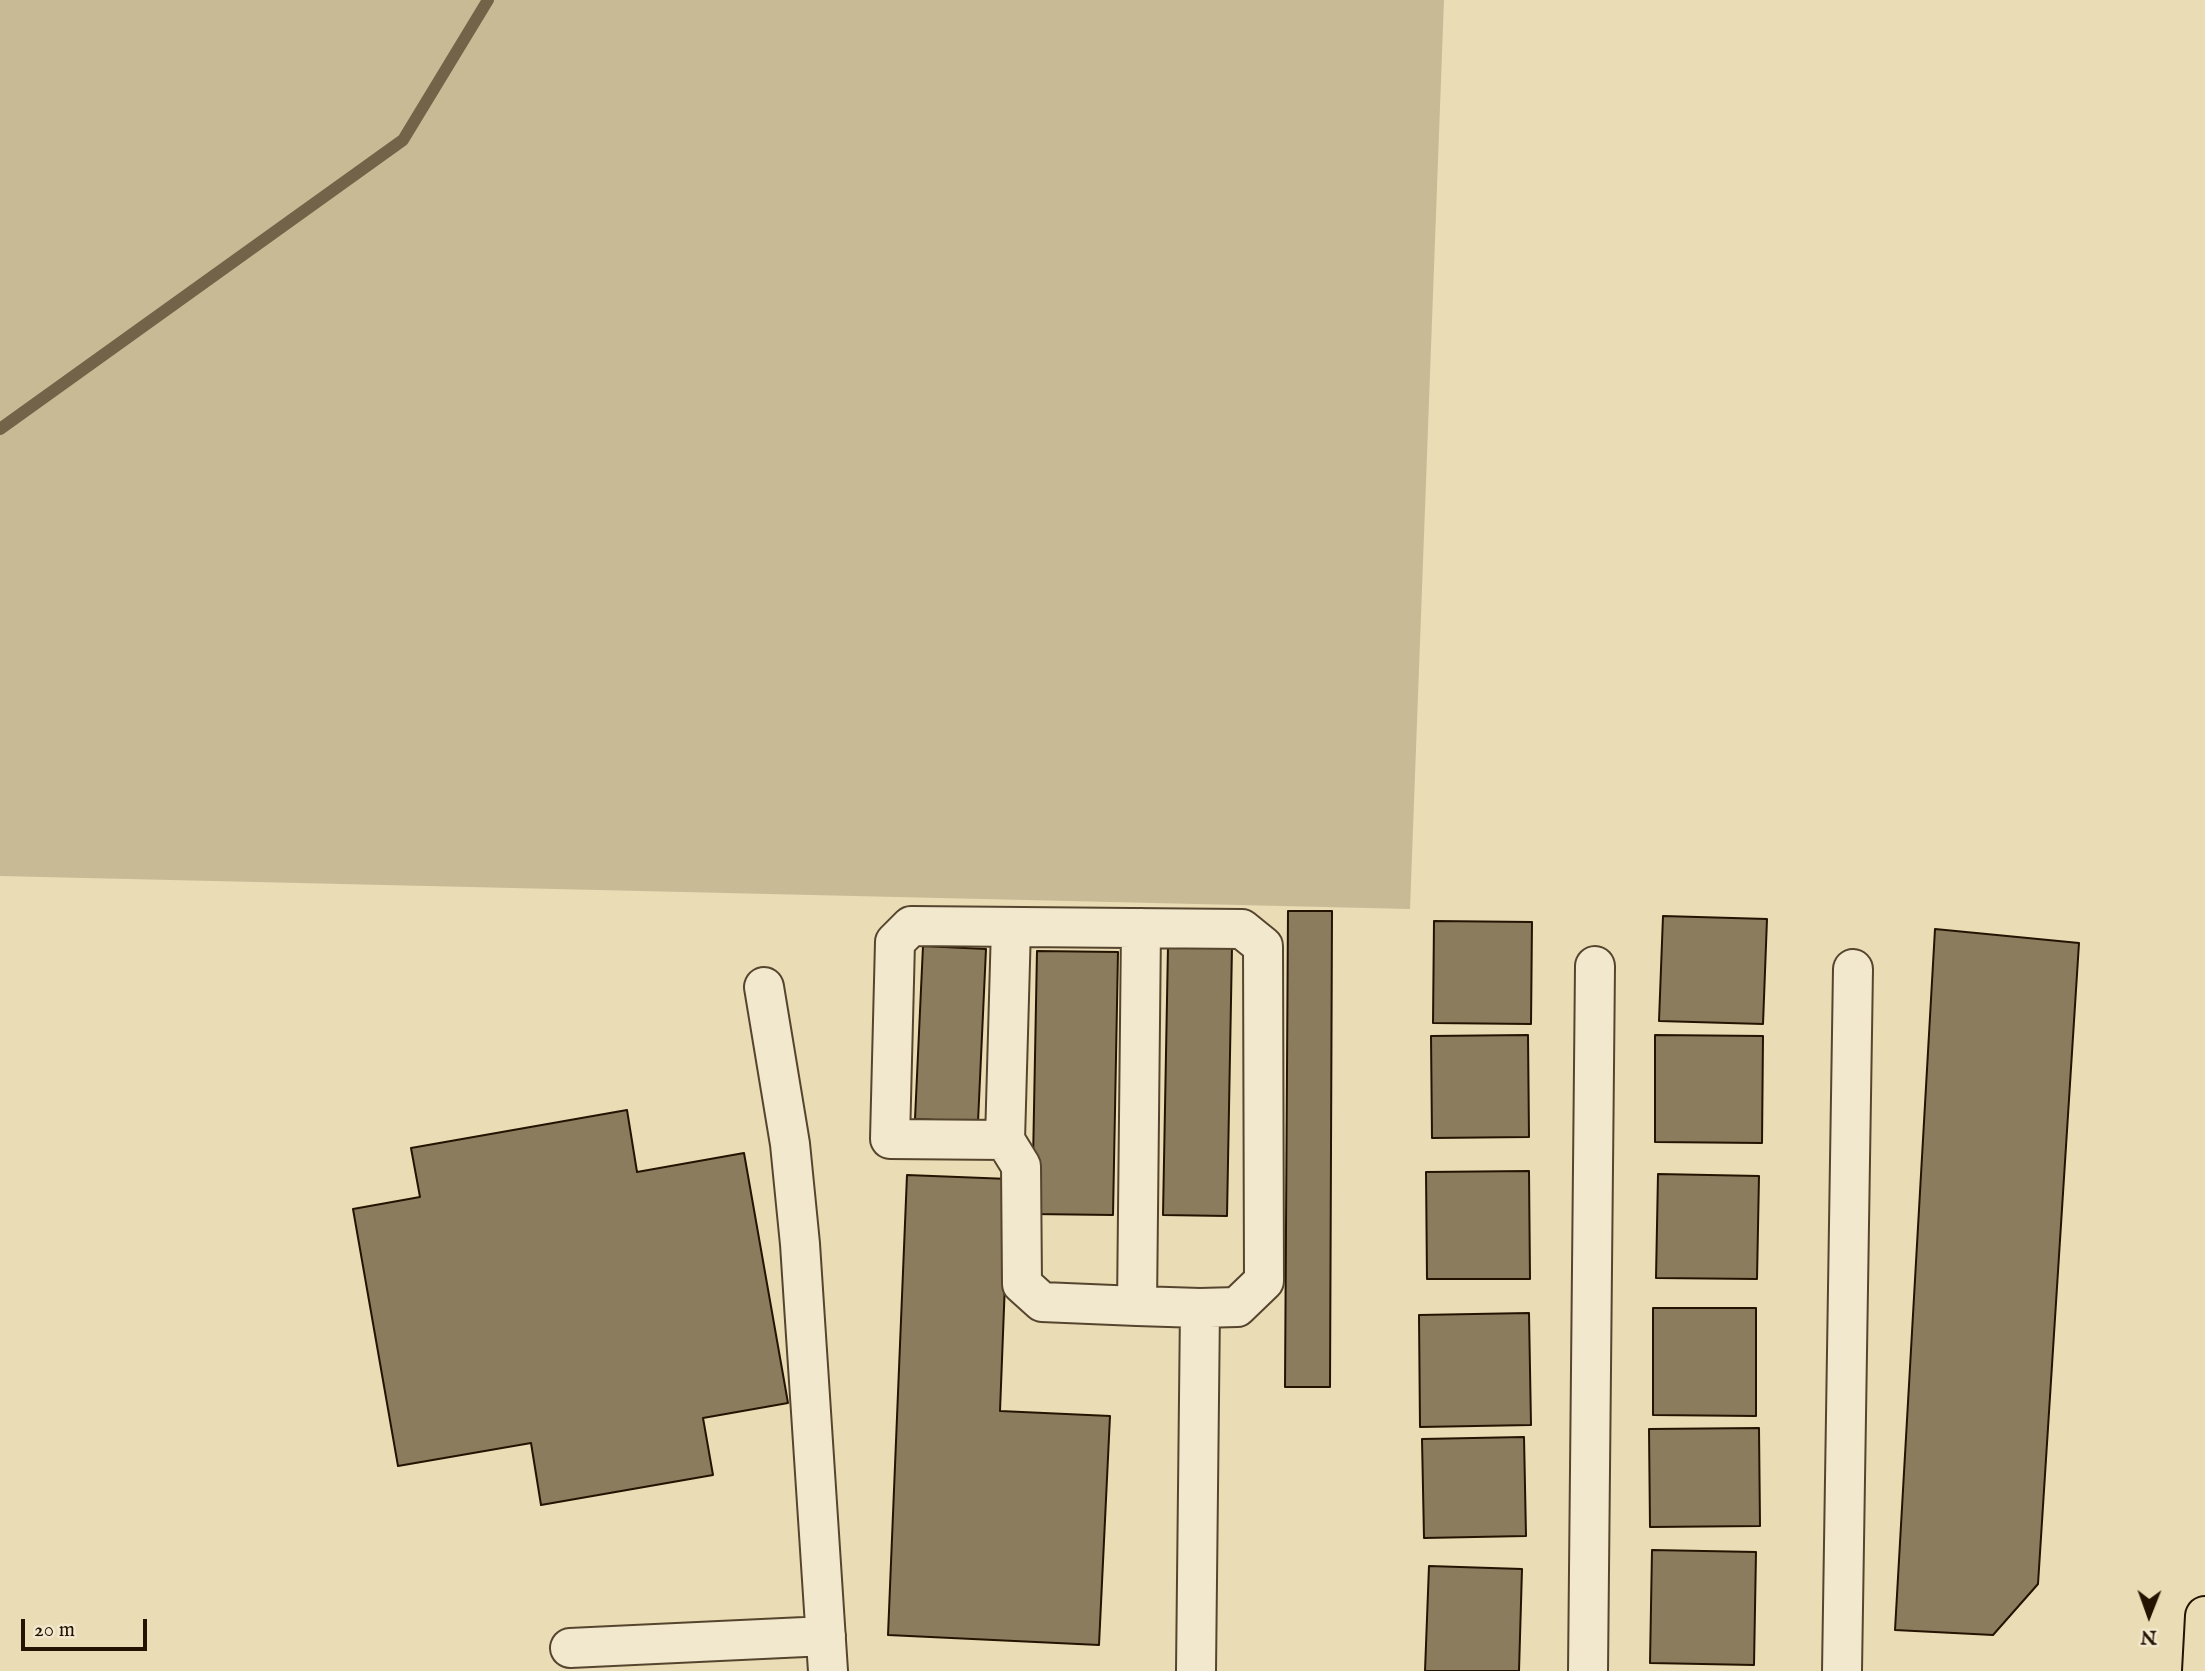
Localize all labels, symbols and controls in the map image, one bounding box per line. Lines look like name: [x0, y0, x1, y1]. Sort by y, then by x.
north arrow: [2114, 1580, 2184, 1650]
scale bar: [24, 1604, 150, 1648]
text: 20 m: [34, 1617, 75, 1644]
text: N: [2140, 1624, 2157, 1648]

